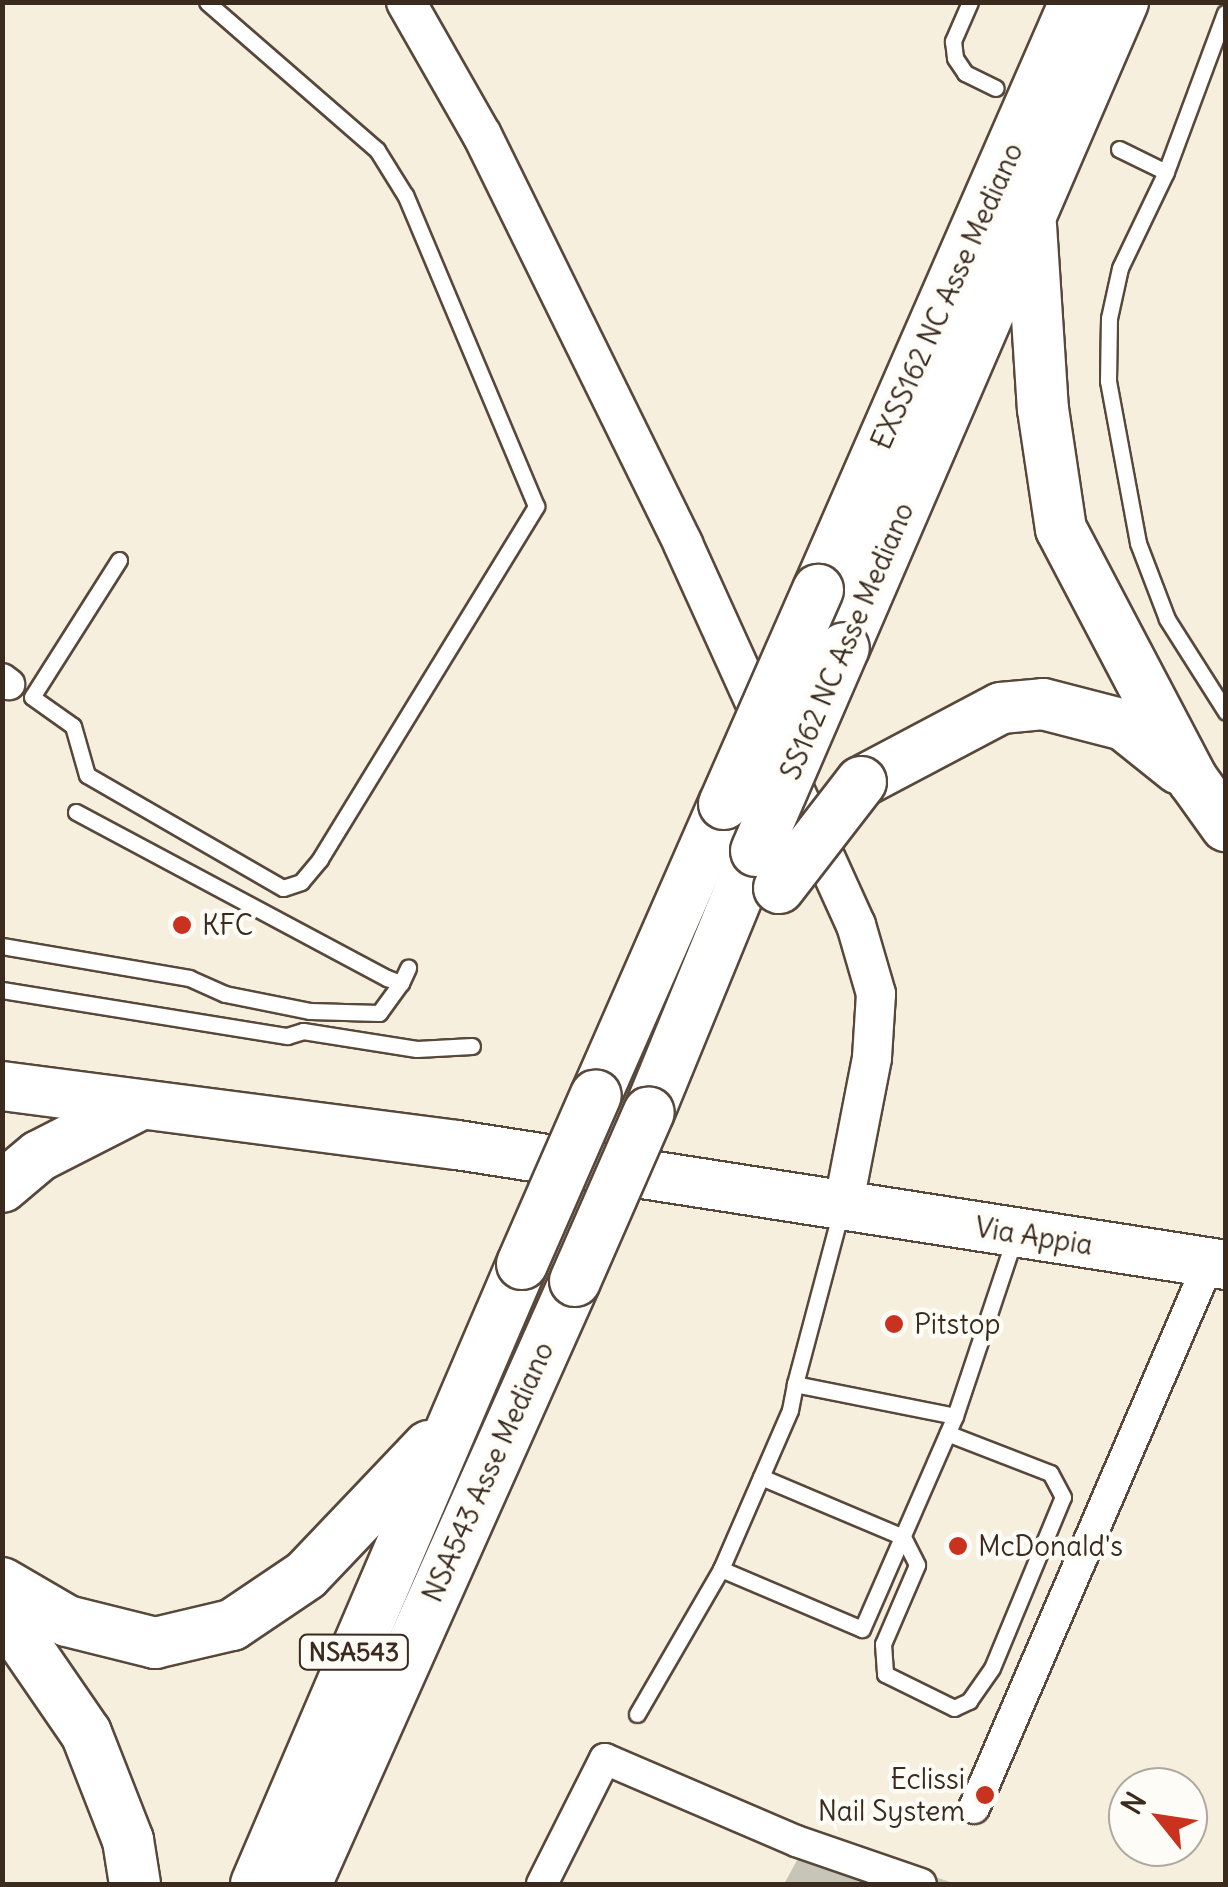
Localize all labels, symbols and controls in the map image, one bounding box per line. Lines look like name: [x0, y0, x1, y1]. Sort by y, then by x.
street label: EXSS162 NC Asse Mediano: [864, 138, 1030, 454]
street label: SS162 NC Asse Mediano: [773, 497, 921, 785]
place label: KFC: [202, 908, 253, 942]
marker: KFC: [171, 914, 193, 936]
street label: Via Appia: [973, 1210, 1095, 1262]
place label: Pitstop: [914, 1307, 1000, 1341]
marker: Pitstop: [883, 1313, 905, 1335]
street label: NSA543 Asse Mediano: [415, 1337, 561, 1607]
place label: McDonald's: [978, 1529, 1123, 1563]
marker: McDonald's: [947, 1535, 969, 1557]
road number: NSA543: [296, 1632, 412, 1672]
place label: Eclissi Nail System: [818, 1762, 965, 1828]
north arrow: [1108, 1767, 1208, 1867]
marker: Eclissi Nail System: [974, 1784, 996, 1806]
text: N: [1113, 1786, 1154, 1820]

